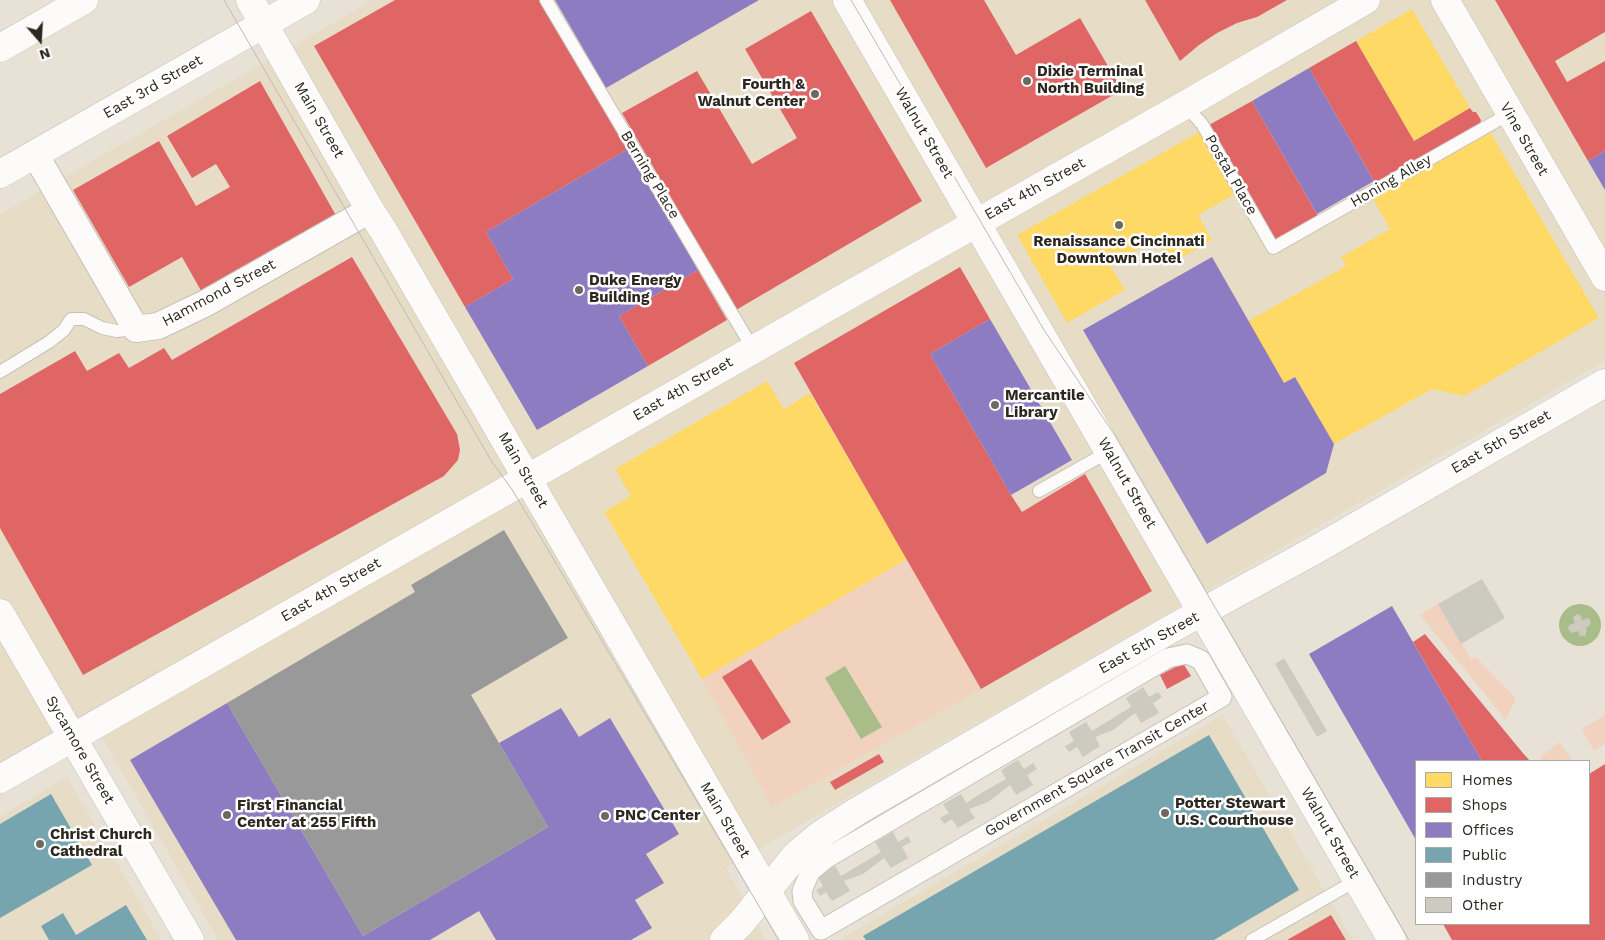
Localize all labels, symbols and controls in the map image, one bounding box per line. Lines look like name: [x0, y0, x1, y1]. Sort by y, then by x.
north arrow: [15, 15, 65, 65]
text: N: [37, 45, 52, 63]
street label: East 3rd Street: [100, 51, 206, 123]
place label: Dixie Terminal North Building: [1037, 63, 1144, 98]
marker: Dixie Terminal North Building: [1021, 75, 1033, 87]
place label: Fourth & Walnut Center: [698, 76, 805, 111]
street label: Main Street: [290, 79, 348, 161]
street label: Walnut Street: [891, 84, 957, 182]
marker: Fourth & Walnut Center: [809, 88, 821, 100]
street label: Vine Street: [1496, 99, 1552, 179]
street label: Berning Place: [617, 128, 683, 222]
street label: Postal Place: [1201, 132, 1261, 218]
street label: Honing Alley: [1347, 151, 1435, 211]
street label: East 4th Street: [981, 154, 1089, 224]
marker: Renaissance Cincinnati Downtown Hotel: [1113, 219, 1125, 231]
place label: Renaissance Cincinnati Downtown Hotel: [1033, 233, 1205, 268]
street label: Hammond Street: [159, 255, 279, 331]
place label: Duke Energy Building: [589, 272, 682, 307]
marker: Duke Energy Building: [573, 284, 585, 296]
street label: East 4th Street: [630, 353, 736, 425]
place label: Mercantile Library: [1005, 387, 1085, 422]
marker: Mercantile Library: [989, 399, 1001, 411]
street label: East 5th Street: [1448, 406, 1554, 478]
street label: Main Street: [494, 429, 552, 511]
street label: Walnut Street: [1094, 434, 1160, 532]
street label: East 4th Street: [278, 554, 384, 626]
street label: East 5th Street: [1096, 608, 1202, 678]
street label: Sycamore Street: [42, 693, 118, 807]
street label: Government Square Transit Center: [982, 697, 1212, 841]
legend: [1415, 760, 1590, 925]
text: Homes: [1462, 771, 1513, 789]
street label: Main Street: [696, 779, 754, 861]
street label: Walnut Street: [1297, 784, 1363, 882]
place label: Potter Stewart U.S. Courthouse: [1175, 795, 1294, 830]
text: Shops: [1462, 796, 1507, 814]
place label: First Financial Center at 255 Fifth: [237, 797, 376, 832]
place label: PNC Center: [615, 807, 700, 825]
marker: Potter Stewart U.S. Courthouse: [1159, 807, 1171, 819]
marker: First Financial Center at 255 Fifth: [221, 809, 233, 821]
marker: PNC Center: [599, 810, 611, 822]
text: Offices: [1462, 821, 1514, 839]
place label: Christ Church Cathedral: [50, 826, 152, 861]
marker: Christ Church Cathedral: [34, 838, 46, 850]
text: Public: [1462, 846, 1507, 864]
text: Industry: [1462, 871, 1522, 889]
text: Other: [1462, 896, 1504, 914]

